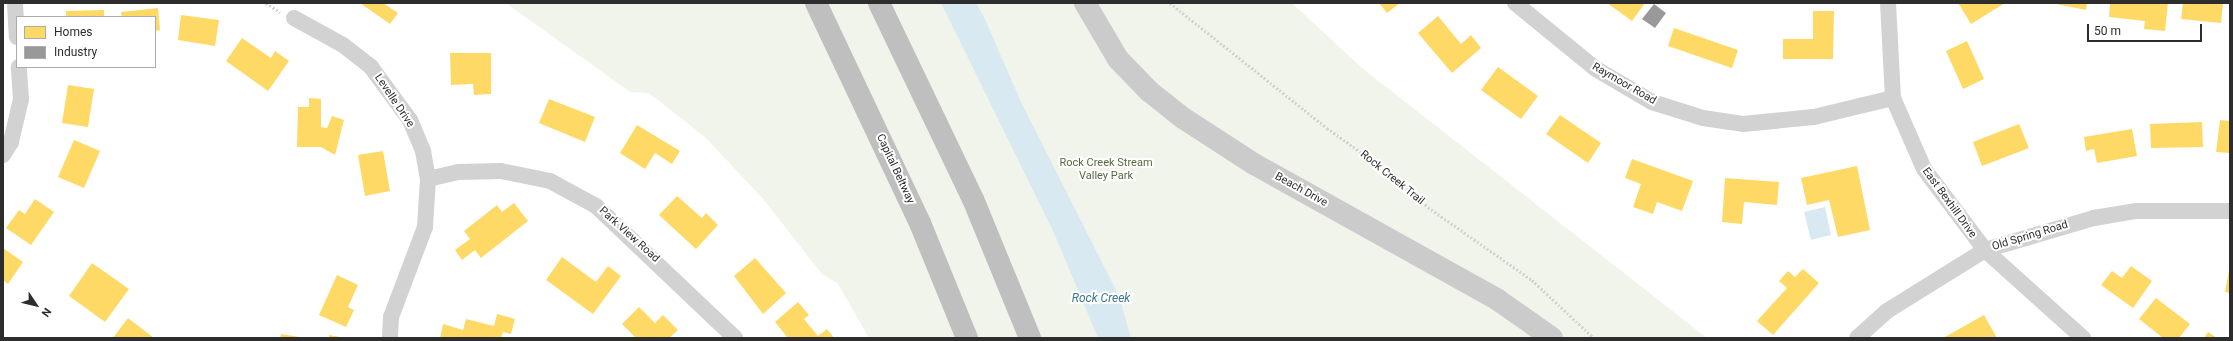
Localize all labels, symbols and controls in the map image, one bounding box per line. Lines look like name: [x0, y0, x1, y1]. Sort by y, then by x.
legend: [16, 16, 156, 68]
scale bar: [2089, 16, 2204, 42]
text: 50 m: [2094, 24, 2121, 38]
text: Homes: [54, 25, 92, 39]
text: Industry: [54, 45, 97, 59]
street label: Raymoor Road: [1590, 60, 1658, 108]
street label: Levelle Drive: [371, 72, 417, 130]
street label: Capital Beltway: [873, 132, 917, 206]
street label: Rock Creek Trail: [1357, 148, 1427, 208]
park label: Rock Creek Stream Valley Park: [1059, 157, 1153, 183]
street label: East Bexhill Drive: [1919, 165, 1979, 241]
street label: Beach Drive: [1272, 170, 1330, 210]
street label: Park View Road: [596, 204, 662, 266]
street label: Old Spring Road: [1991, 218, 2069, 254]
north arrow: [16, 285, 56, 325]
water label: Rock Creek: [1072, 292, 1130, 306]
text: N: [39, 305, 54, 319]

